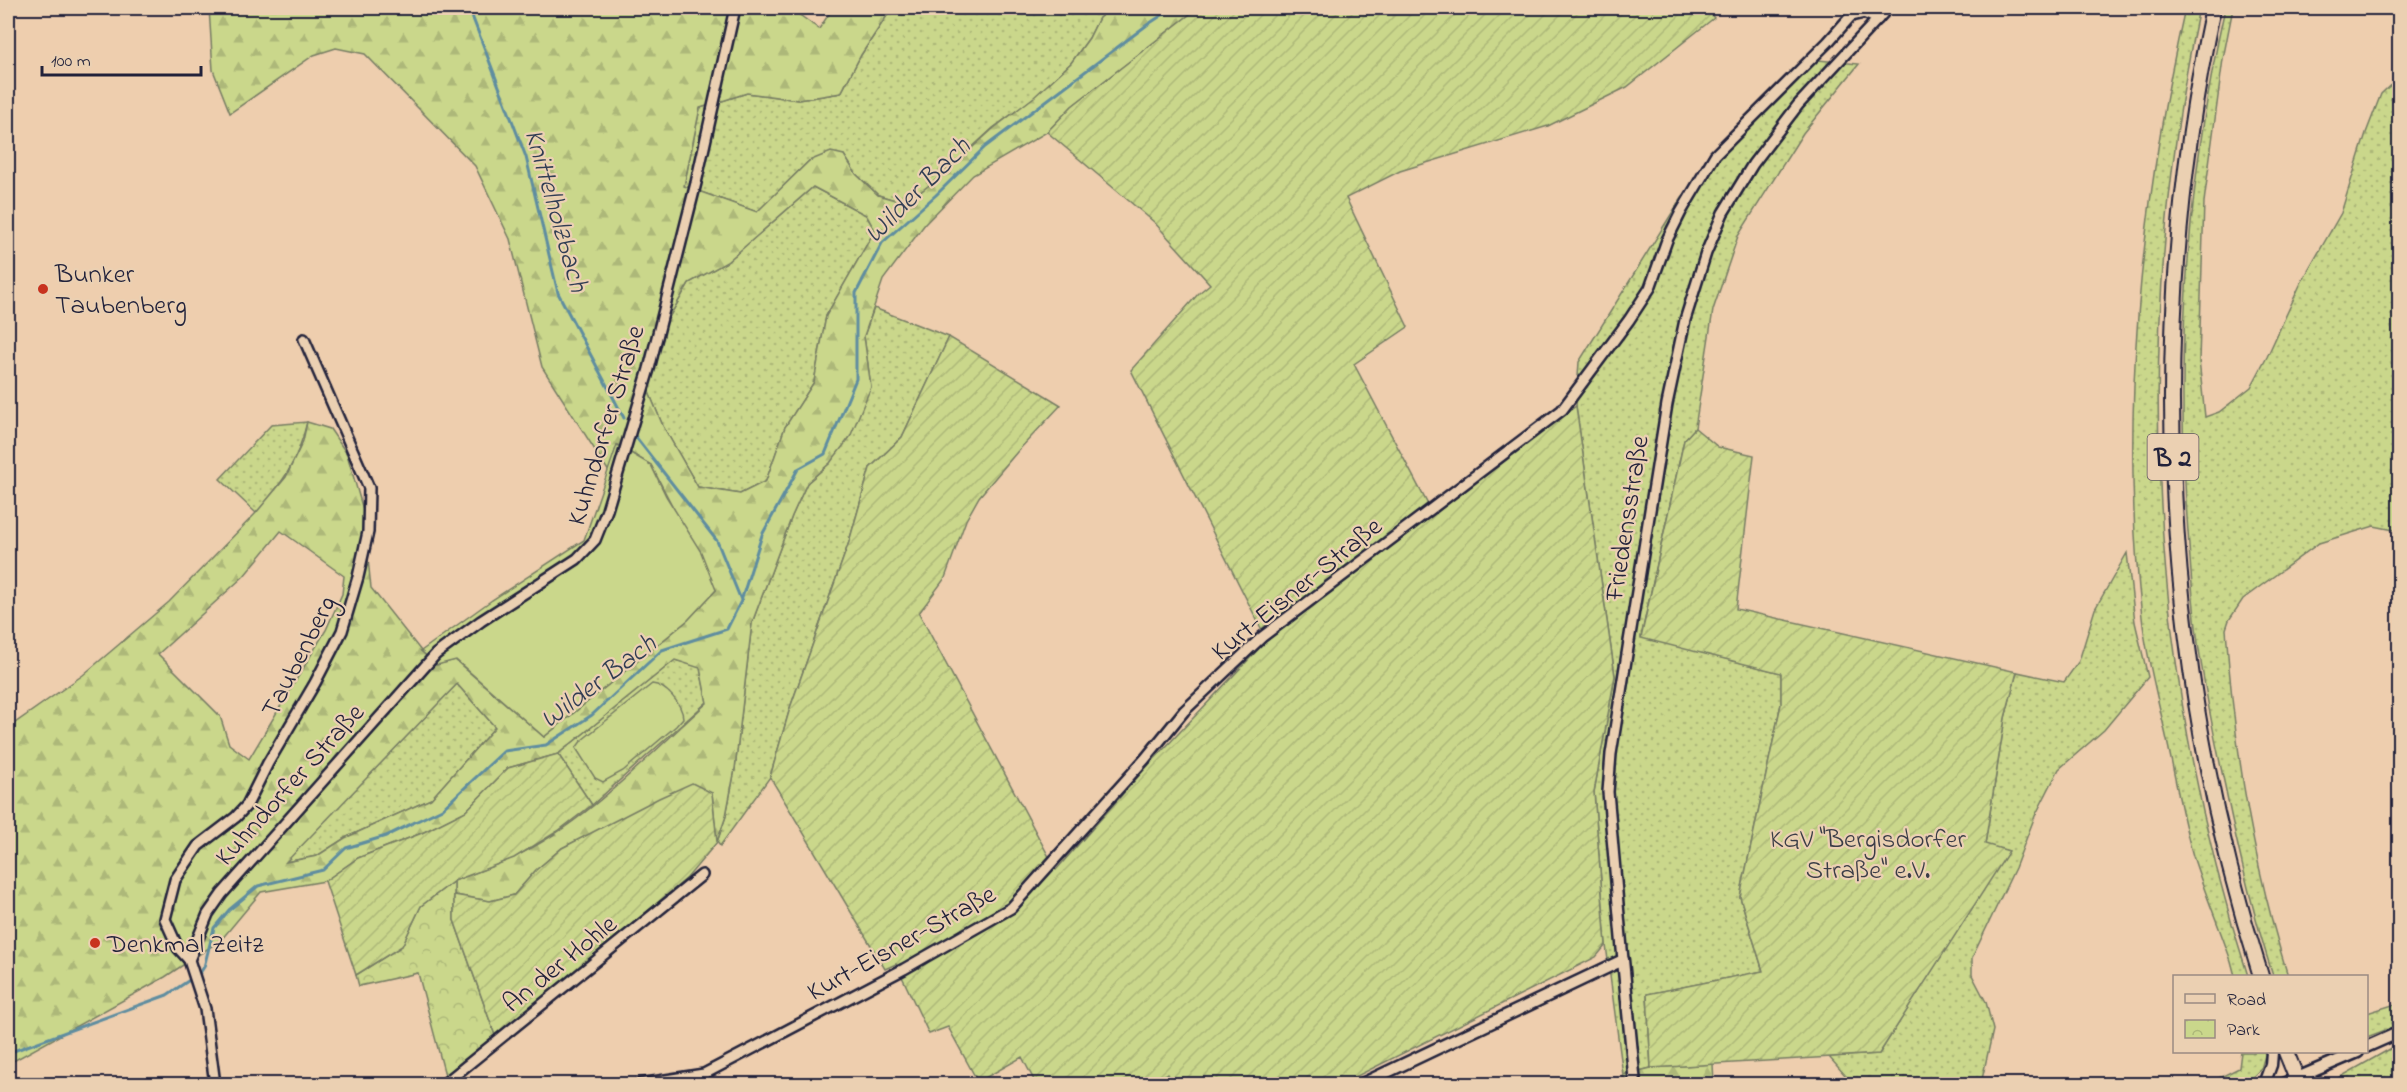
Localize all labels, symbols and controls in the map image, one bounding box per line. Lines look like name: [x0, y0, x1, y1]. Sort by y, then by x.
scale bar: [42, 39, 201, 77]
text: 100 m: [51, 49, 91, 75]
water label: Knittelholzbach: [512, 125, 598, 298]
water label: Wilder Bach: [856, 128, 982, 254]
place label: Bunker Taubenberg: [54, 256, 187, 326]
marker: Bunker Taubenberg: [36, 282, 50, 296]
street label: Kuhndorfer Straße: [558, 320, 657, 531]
street label: Friedensstraße: [1596, 432, 1661, 605]
road number: B 2: [2148, 434, 2198, 480]
street label: Kurt-Eisner-Straße: [1204, 508, 1392, 671]
street label: Taubenberg: [253, 589, 348, 725]
water label: Wilder Bach: [532, 625, 667, 740]
street label: Kuhndorfer Straße: [207, 695, 375, 876]
park label: KGV "Bergisdorfer Straße" e.V.: [1770, 821, 1967, 891]
street label: Kurt-Eisner-Straße: [801, 876, 1004, 1012]
street label: An der Hohle: [495, 906, 627, 1023]
place label: Denkmal Zeitz: [106, 926, 264, 965]
marker: Denkmal Zeitz: [88, 936, 102, 950]
legend: [2173, 975, 2368, 1053]
text: Road: [2227, 988, 2266, 1014]
text: Park: [2227, 1018, 2260, 1044]

